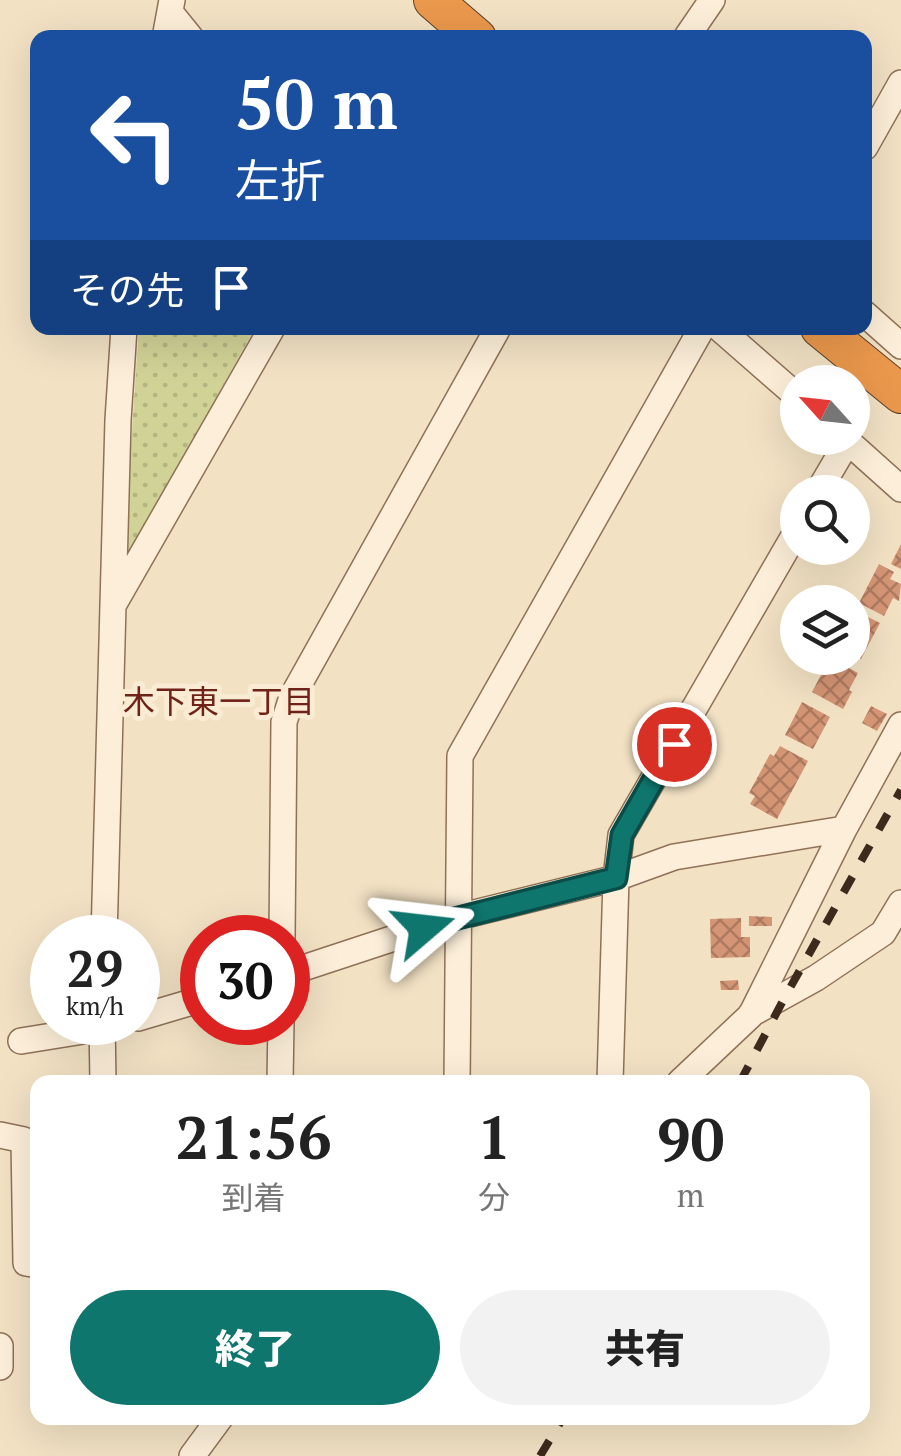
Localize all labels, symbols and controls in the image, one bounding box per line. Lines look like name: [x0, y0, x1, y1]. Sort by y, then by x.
text: 50 m: [235, 56, 398, 149]
icon: left: [70, 70, 200, 200]
text: 左折: [235, 150, 325, 210]
icon: arrive: [204, 260, 259, 315]
text: その先: [70, 265, 184, 315]
north arrow: [780, 365, 870, 455]
map controls: [780, 365, 870, 675]
button: search: [780, 475, 870, 565]
button: layers: [780, 585, 870, 675]
district label: 木下東一丁目: [123, 680, 315, 722]
pin: [632, 702, 717, 787]
icon: arrive: [647, 717, 702, 772]
position arrow: [372, 876, 476, 980]
speed limit sign: 30: [180, 915, 310, 1045]
text: 29: [67, 935, 123, 1001]
text: km/h: [66, 989, 124, 1022]
text: 21:56: [176, 1097, 332, 1176]
text: 1: [477, 1097, 511, 1176]
text: 90: [657, 1099, 724, 1178]
text: m: [677, 1174, 704, 1216]
text: 到着: [222, 1176, 286, 1218]
text: 分: [478, 1176, 510, 1218]
button: 終了: [70, 1290, 440, 1405]
button: 共有: [460, 1290, 830, 1405]

